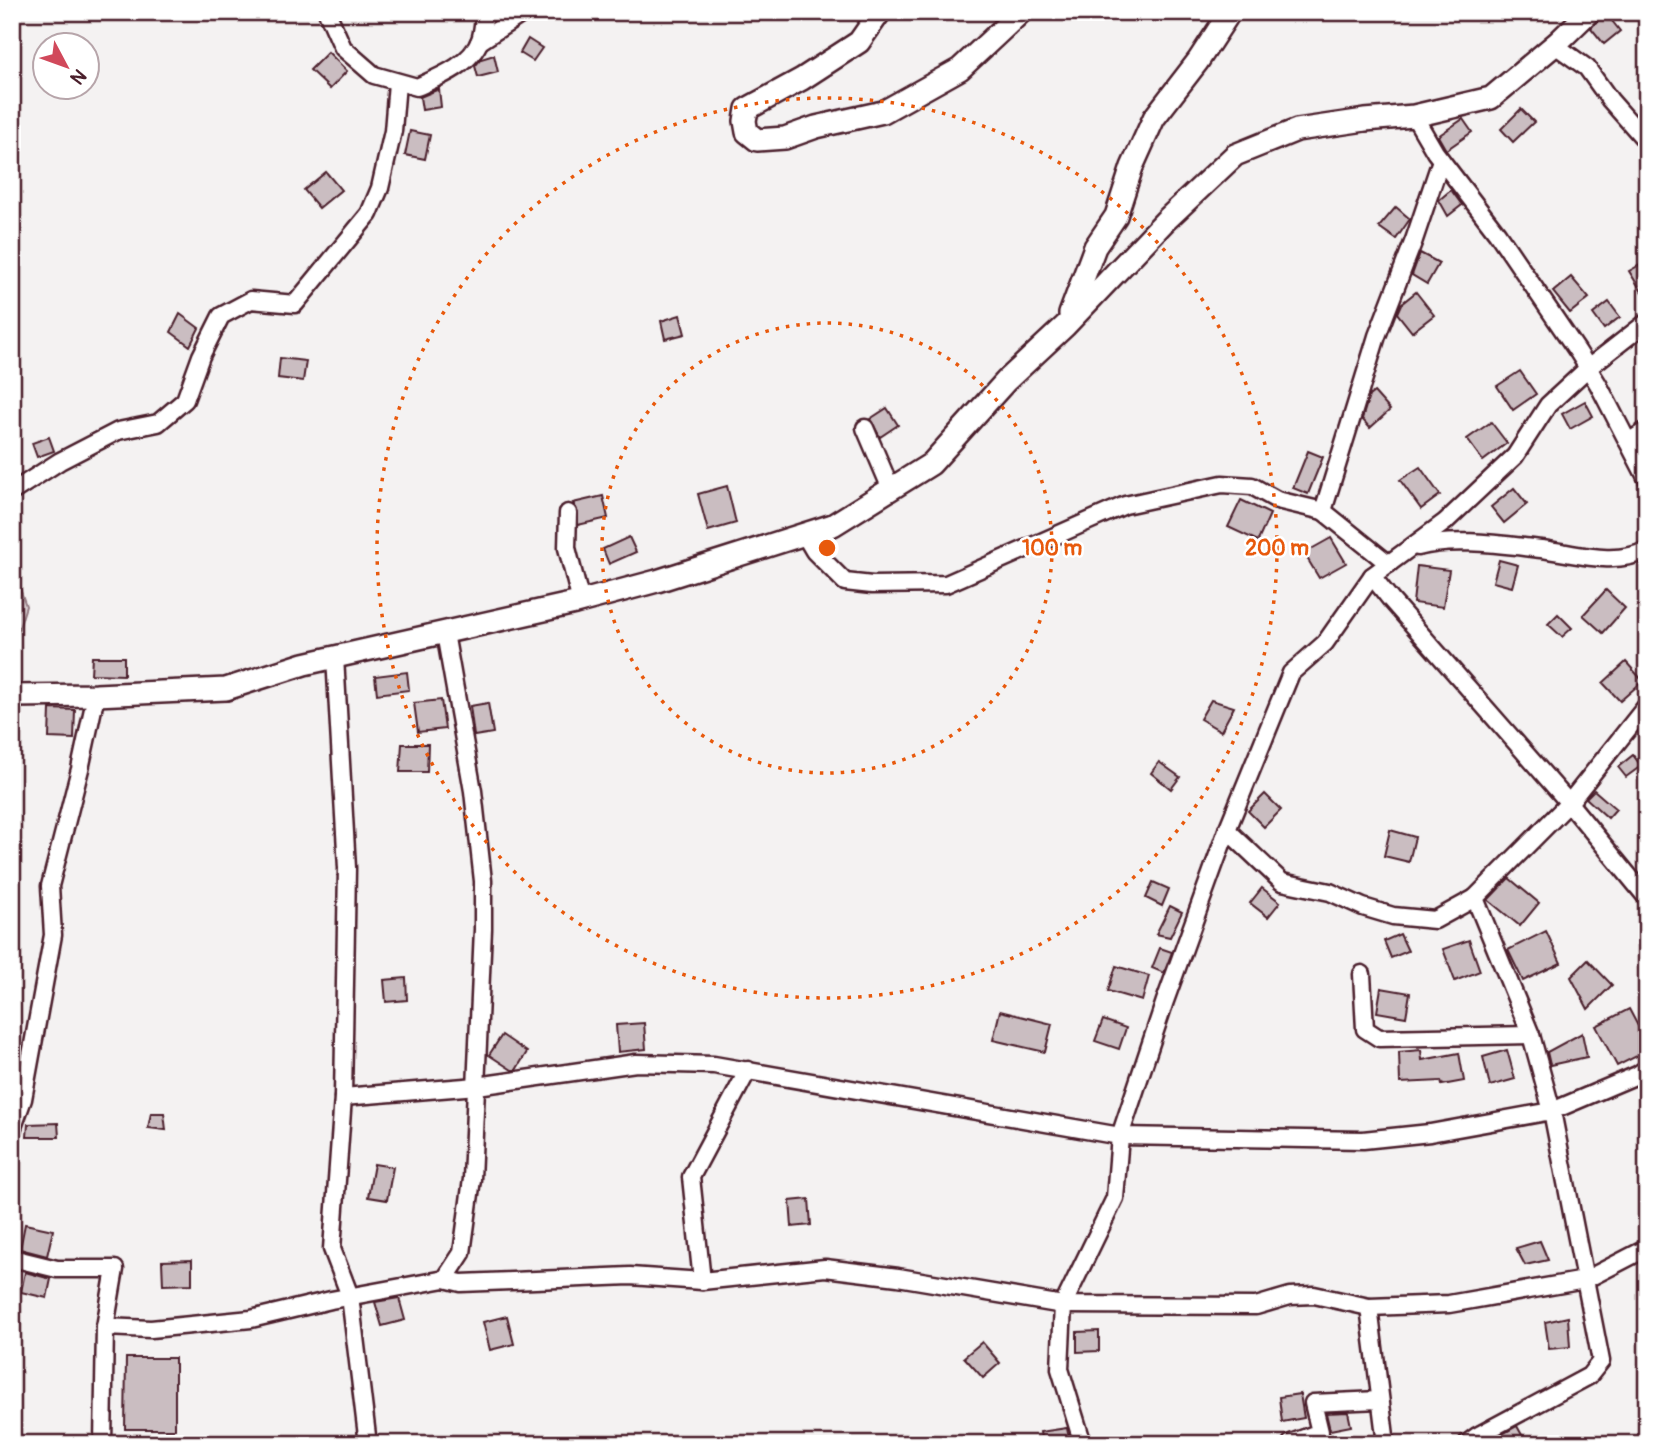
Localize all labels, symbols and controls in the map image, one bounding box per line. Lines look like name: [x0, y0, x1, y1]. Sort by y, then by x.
north arrow: [32, 32, 102, 102]
text: N: [65, 64, 91, 89]
text: 100 m: [1022, 535, 1082, 562]
text: 200 m: [1245, 535, 1309, 562]
centre of rings: [815, 536, 839, 560]

